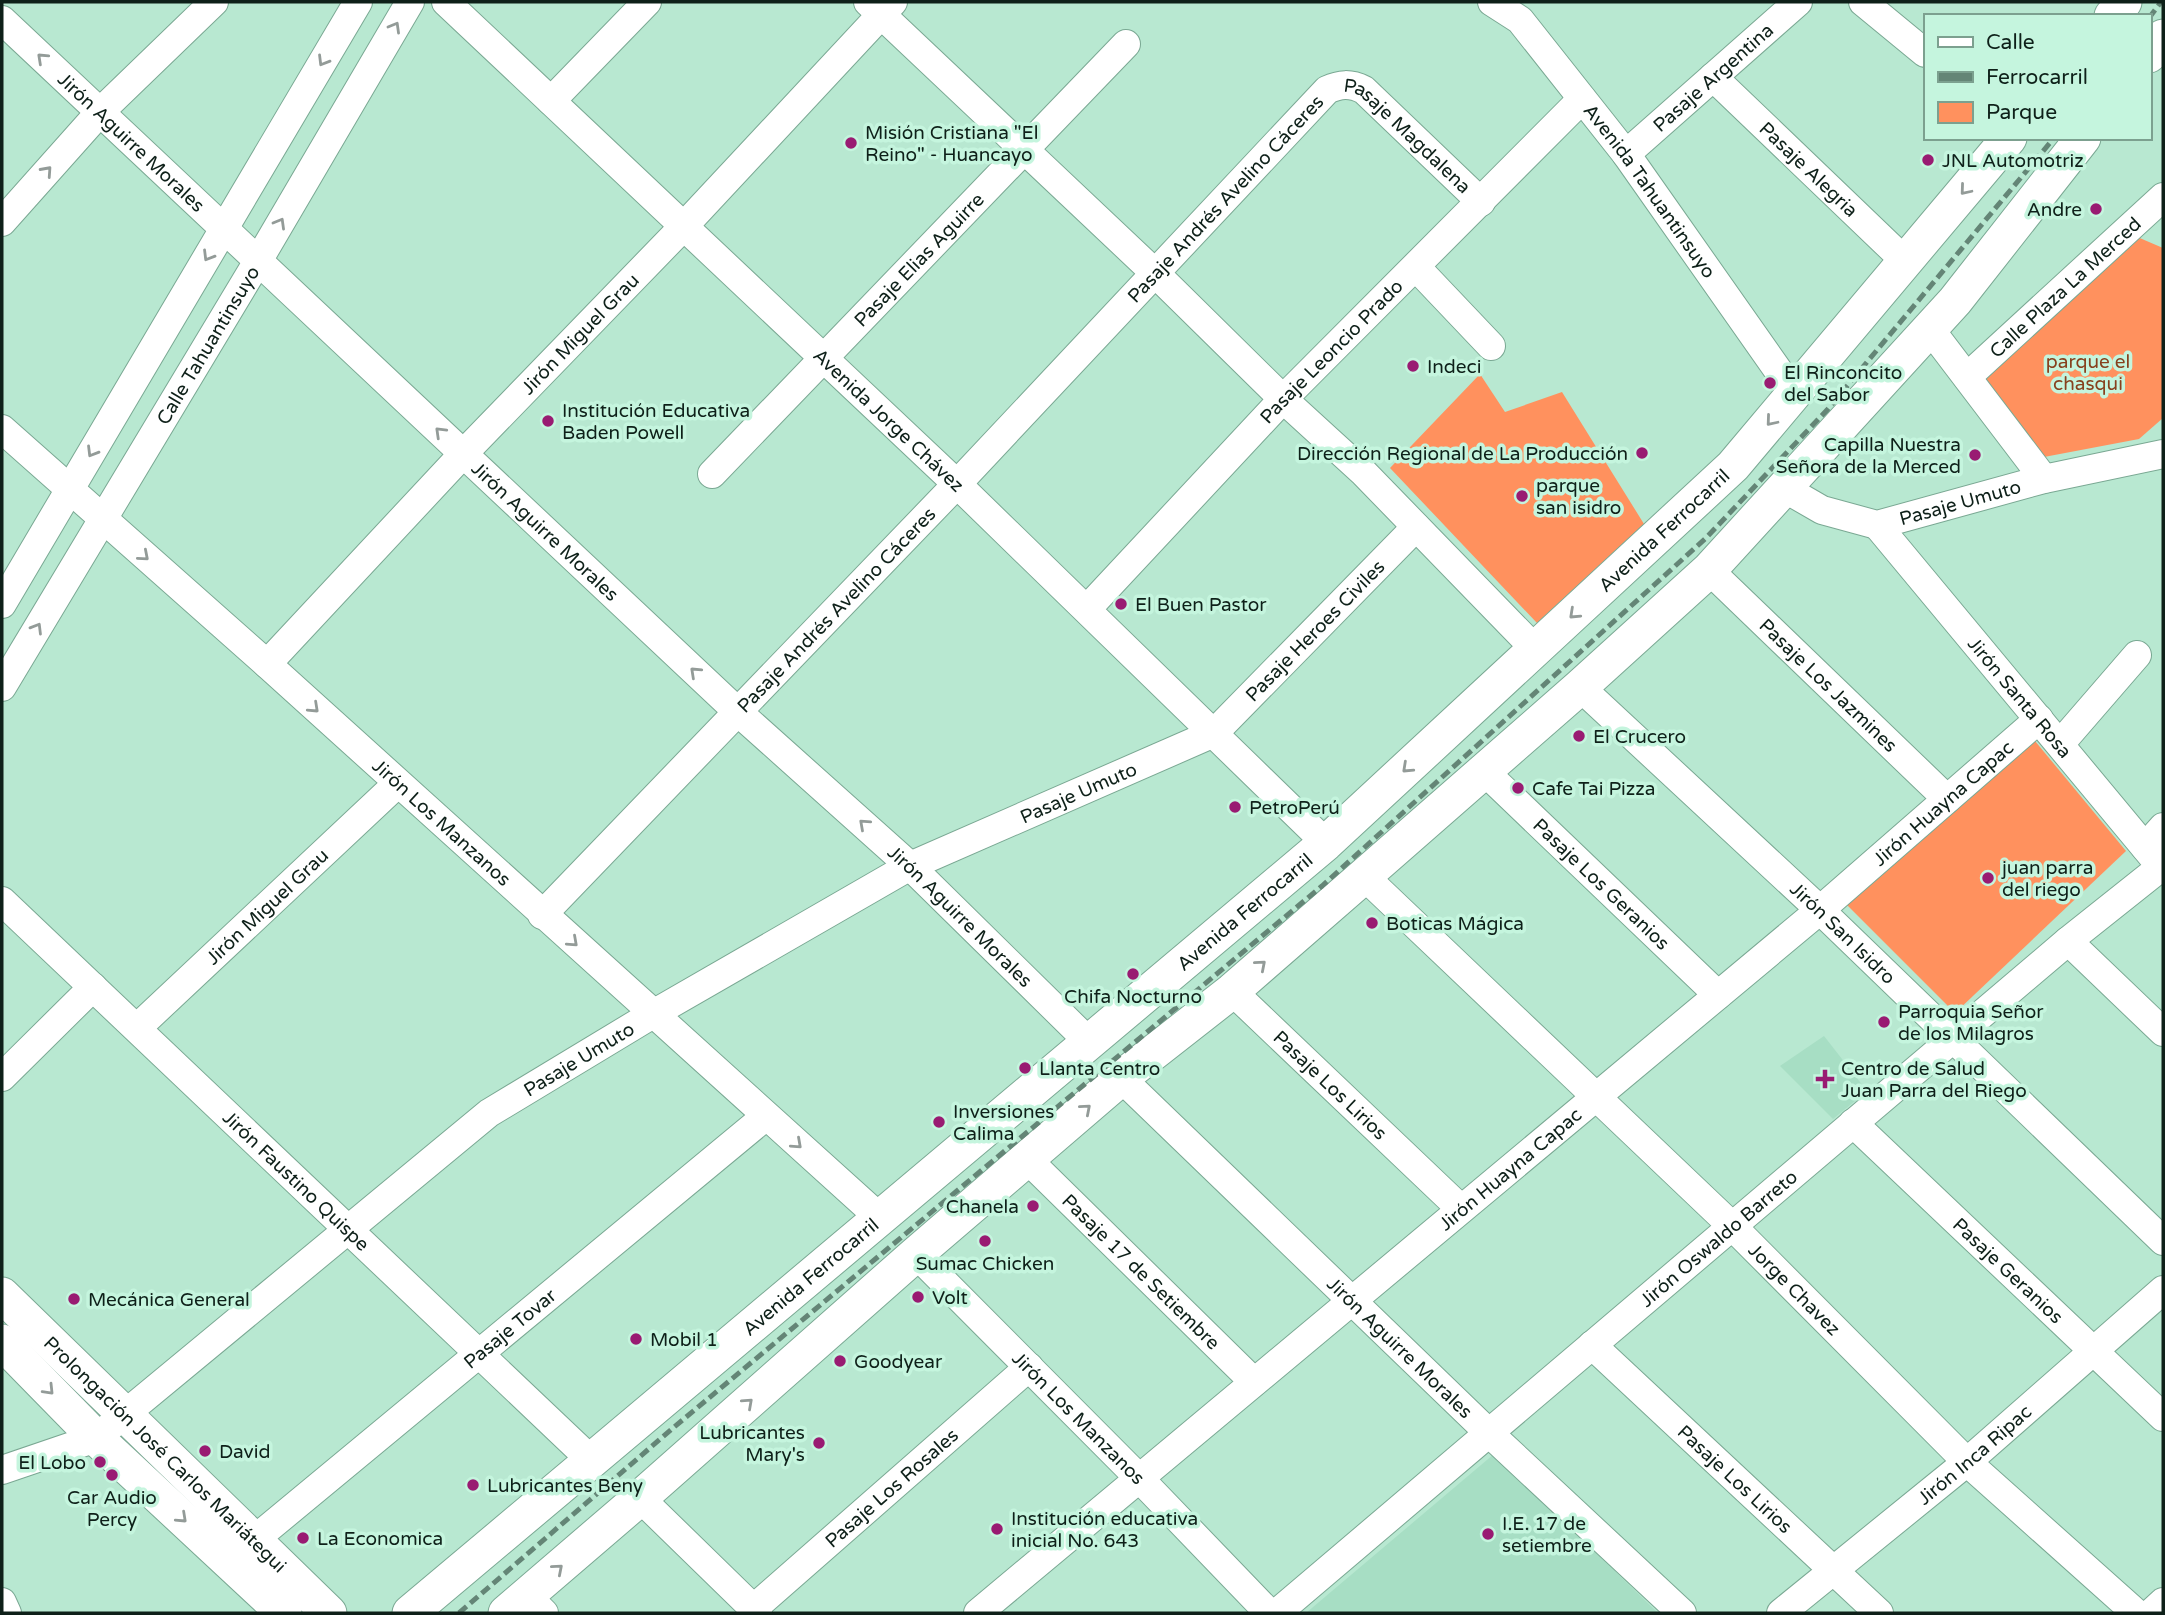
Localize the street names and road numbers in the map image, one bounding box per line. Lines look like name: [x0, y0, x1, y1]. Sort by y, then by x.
street label: Pasaje Argentina: [1649, 19, 1778, 137]
street label: Jirón Aguirre Morales: [53, 68, 209, 217]
street label: Pasaje Magdalena: [1342, 75, 1475, 198]
street label: Pasaje Andrés Avelino Cáceres: [1123, 91, 1328, 307]
street label: Avenida Tahuantinsuyo: [1579, 100, 1720, 283]
street label: Pasaje Alegria: [1755, 118, 1862, 222]
street label: Pasaje Elias Aguirre: [850, 189, 989, 331]
street label: Calle Plaza La Merced: [1985, 213, 2146, 363]
street label: Calle Tahuantinsuyo: [152, 262, 264, 429]
street label: Jirón Miguel Grau: [517, 269, 644, 399]
street label: Pasaje Leoncio Prado: [1256, 275, 1408, 428]
street label: Avenida Jorge Chávez: [808, 344, 968, 497]
street label: Jirón Aguirre Morales: [467, 458, 623, 606]
street label: Avenida Ferrocarril: [1594, 465, 1734, 597]
street label: Pasaje Umuto: [1897, 476, 2023, 530]
street label: Pasaje Andrés Avelino Cáceres: [733, 503, 941, 717]
street label: Pasaje Heroes Civiles: [1241, 556, 1389, 706]
street label: Pasaje Los Jazmines: [1755, 615, 1901, 757]
street label: Jirón Santa Rosa: [1963, 633, 2076, 763]
street label: Jirón Huayna Capac: [1869, 736, 2018, 871]
street label: Jirón Los Manzanos: [368, 755, 515, 891]
street label: Pasaje Umuto: [1017, 758, 1140, 828]
street label: Pasaje Los Geranios: [1528, 814, 1674, 955]
street label: Jirón Aguirre Morales: [883, 841, 1036, 992]
street label: Jirón Miguel Grau: [202, 844, 333, 970]
street label: Avenida Ferrocarril: [1173, 849, 1317, 976]
street label: Jirón San Isidro: [1785, 878, 1900, 989]
street label: Pasaje Umuto: [520, 1018, 638, 1101]
street label: Pasaje Los Lirios: [1269, 1026, 1391, 1145]
street label: Jirón Huayna Capac: [1435, 1104, 1586, 1235]
street label: Jirón Faustino Quispe: [218, 1107, 374, 1256]
street label: Jirón Oswaldo Barreto: [1636, 1166, 1802, 1312]
street label: Pasaje 17 de Setiembre: [1057, 1190, 1224, 1354]
street label: Avenida Ferrocarril: [739, 1214, 883, 1340]
street label: Pasaje Geranios: [1948, 1214, 2067, 1328]
street label: Jorge Chavez: [1744, 1239, 1845, 1340]
street label: Jirón Aguirre Morales: [1322, 1273, 1477, 1423]
street label: Pasaje Tovar: [460, 1284, 561, 1374]
street label: Prolongación José Carlos Mariátegui: [39, 1332, 290, 1577]
street label: Jirón Los Manzanos: [1008, 1347, 1149, 1489]
street label: Jirón Inca Ripac: [1914, 1401, 2036, 1510]
street label: Pasaje Los Lirios: [1673, 1421, 1796, 1538]
street label: Pasaje Los Rosales: [821, 1424, 963, 1553]

